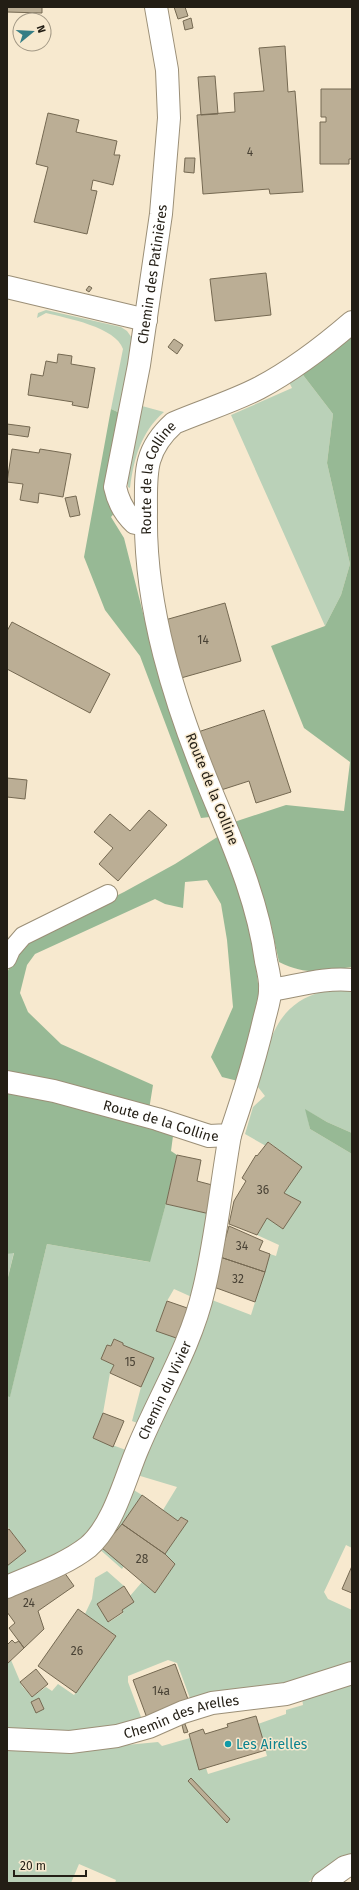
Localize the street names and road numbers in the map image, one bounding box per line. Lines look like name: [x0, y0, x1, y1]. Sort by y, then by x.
street label: Chemin des Patinières: [134, 203, 170, 345]
street label: Route de la Colline: [137, 417, 179, 535]
street label: Route de la Colline: [182, 730, 242, 848]
street label: Route de la Colline: [101, 1096, 219, 1145]
street label: Chemin du Vivier: [134, 1338, 195, 1442]
street label: Chemin des Arelles: [122, 1691, 240, 1742]

